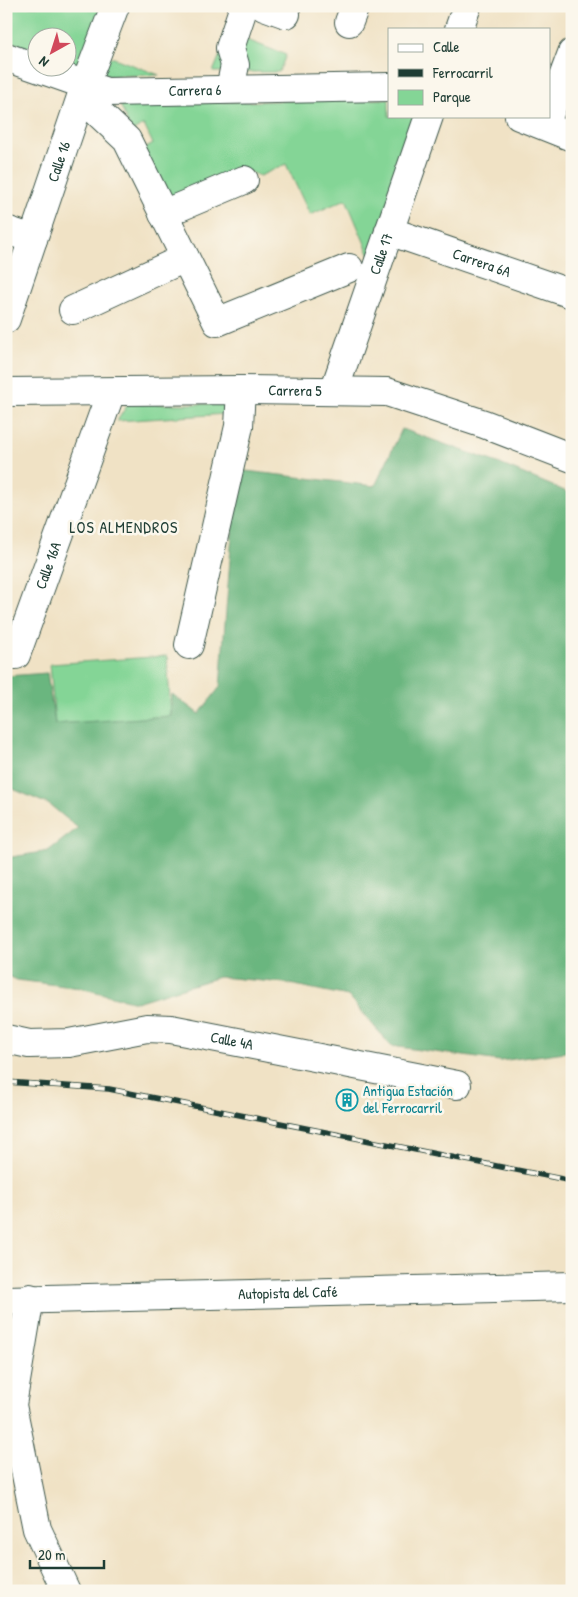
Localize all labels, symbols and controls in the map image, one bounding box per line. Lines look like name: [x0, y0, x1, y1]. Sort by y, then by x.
north arrow: [28, 28, 78, 78]
legend: [388, 28, 550, 118]
text: Calle: [433, 36, 460, 57]
text: N: [34, 52, 52, 72]
text: Ferrocarril: [432, 62, 493, 83]
street label: Carrera 6: [168, 79, 222, 101]
text: Parque: [433, 86, 471, 107]
street label: Calle 16: [42, 139, 75, 185]
street label: Calle 17: [364, 230, 398, 277]
street label: Carrera 6A: [450, 243, 514, 282]
street label: Carrera 5: [268, 379, 322, 401]
district label: LOS ALMENDROS: [70, 516, 178, 538]
street label: Calle 16A: [30, 538, 66, 592]
street label: Calle 4A: [209, 1026, 256, 1055]
place label: Antigua Estación del Ferrocarril: [363, 1080, 453, 1118]
building icon: Antigua Estación del Ferrocarril: [335, 1088, 359, 1112]
street label: Autopista del Café: [238, 1281, 338, 1304]
scale bar: [30, 1537, 104, 1569]
text: 20 m: [38, 1544, 65, 1565]

